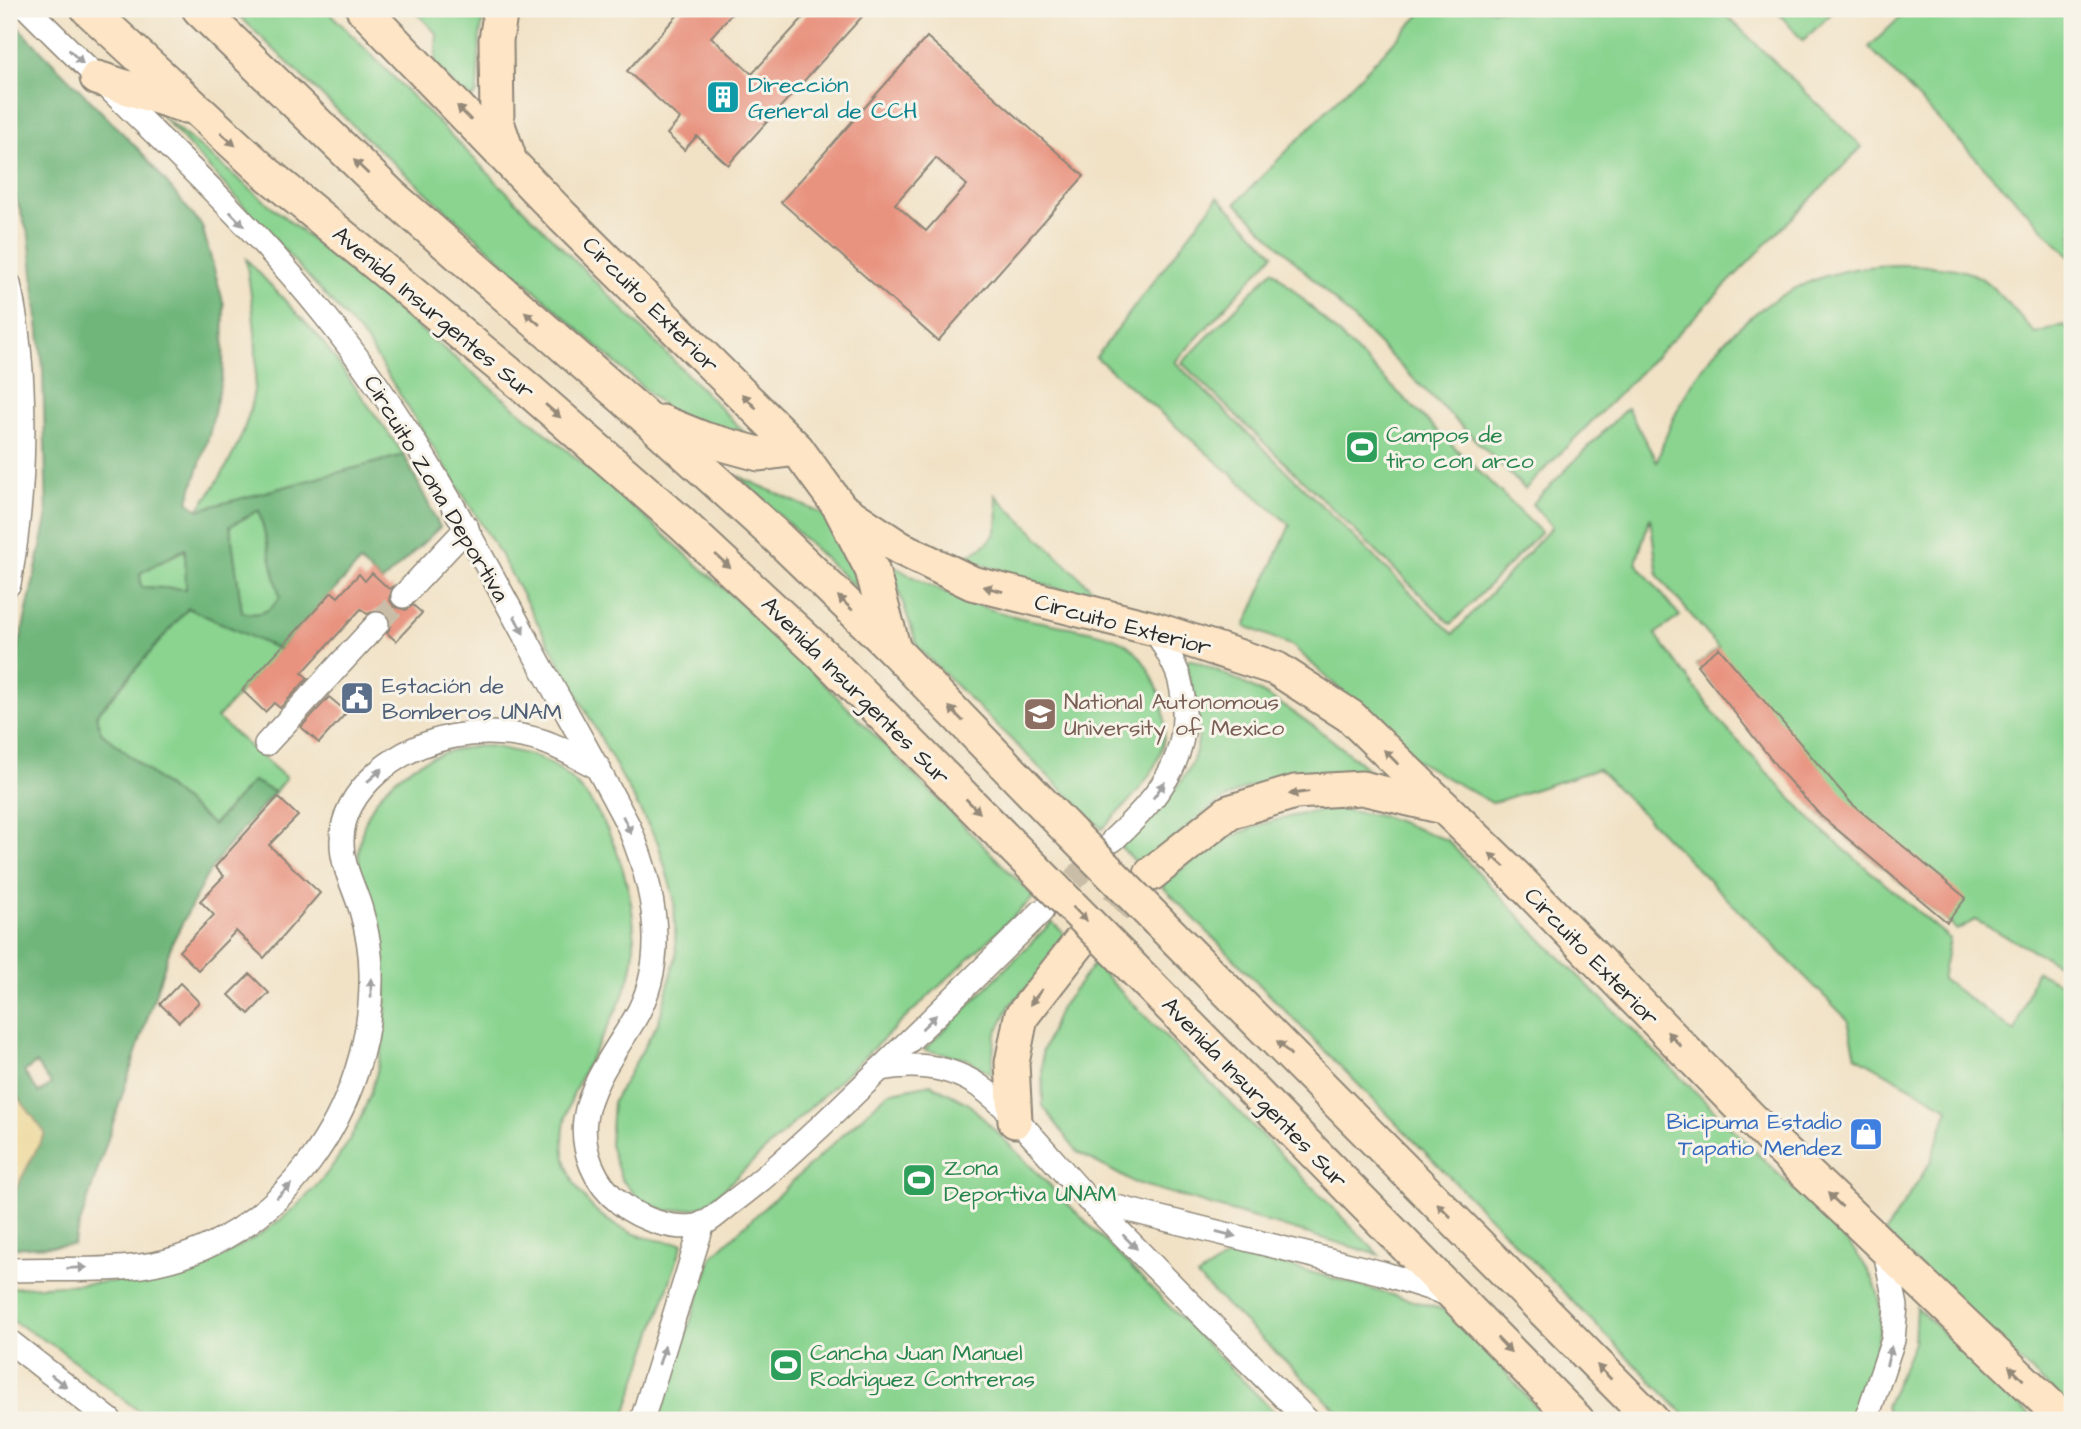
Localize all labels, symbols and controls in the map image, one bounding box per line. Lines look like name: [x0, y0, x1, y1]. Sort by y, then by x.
one-way arrow: [68, 49, 85, 66]
place label: Dirección General de CCH: [748, 69, 918, 127]
building icon: Dirección General de CCH: [704, 78, 742, 116]
one-way arrow: [457, 105, 473, 122]
one-way arrow: [219, 131, 237, 147]
one-way arrow: [353, 159, 370, 175]
one-way arrow: [228, 210, 245, 227]
street label: Avenida Insurgentes Sur: [325, 219, 542, 408]
street label: Circuito Exterior: [575, 229, 726, 380]
one-way arrow: [523, 311, 540, 326]
street label: Circuito Zona Deportiva: [356, 369, 517, 608]
one-way arrow: [741, 393, 757, 410]
one-way arrow: [544, 403, 561, 418]
place label: Campos de tiro con arco: [1386, 419, 1534, 477]
sports icon: Campos de tiro con arco: [1343, 428, 1381, 466]
one-way arrow: [714, 553, 731, 569]
one-way arrow: [982, 583, 1004, 594]
street label: Circuito Exterior: [1031, 586, 1215, 664]
street label: Avenida Insurgentes Sur: [753, 589, 957, 793]
one-way arrow: [837, 595, 854, 611]
one-way arrow: [513, 615, 525, 635]
place label: Estación de Bomberos UNAM: [382, 670, 562, 728]
public building icon: Estación de Bomberos UNAM: [338, 679, 376, 717]
place label: National Autonomous University of Mexico: [1064, 686, 1284, 745]
school or university icon: National Autonomous University of Mexico: [1021, 695, 1059, 733]
one-way arrow: [948, 706, 965, 723]
one-way arrow: [1383, 749, 1399, 766]
one-way arrow: [366, 767, 384, 783]
one-way arrow: [1152, 781, 1166, 799]
one-way arrow: [1288, 787, 1310, 798]
one-way arrow: [964, 798, 981, 815]
one-way arrow: [621, 815, 633, 835]
one-way arrow: [1488, 852, 1506, 868]
street label: Circuito Exterior: [1517, 880, 1666, 1033]
one-way arrow: [1071, 905, 1087, 922]
one-way arrow: [365, 977, 377, 999]
one-way arrow: [1029, 987, 1044, 1005]
street label: Avenida Insurgentes Sur: [1153, 990, 1355, 1196]
one-way arrow: [920, 1014, 937, 1030]
one-way arrow: [1666, 1031, 1682, 1048]
one-way arrow: [1276, 1041, 1293, 1057]
place label: Bicipuma Estadio Tapatio Mendez: [1666, 1106, 1843, 1164]
shop icon: Bicipuma Estadio Tapatio Mendez: [1847, 1115, 1885, 1153]
place label: Zona Deportiva UNAM: [944, 1152, 1117, 1210]
sports icon: Zona Deportiva UNAM: [900, 1161, 938, 1199]
one-way arrow: [275, 1183, 292, 1200]
one-way arrow: [1827, 1192, 1844, 1208]
one-way arrow: [1436, 1202, 1452, 1218]
one-way arrow: [1215, 1229, 1237, 1240]
one-way arrow: [1121, 1233, 1138, 1249]
one-way arrow: [66, 1262, 88, 1273]
place label: Cancha Juan Manuel Rodriguez Contreras: [810, 1337, 1035, 1396]
one-way arrow: [1496, 1337, 1513, 1354]
one-way arrow: [657, 1344, 667, 1365]
one-way arrow: [1884, 1345, 1895, 1367]
sports icon: Cancha Juan Manuel Rodriguez Contreras: [767, 1346, 805, 1384]
one-way arrow: [1596, 1363, 1613, 1380]
one-way arrow: [2008, 1366, 2025, 1382]
one-way arrow: [50, 1373, 68, 1388]

